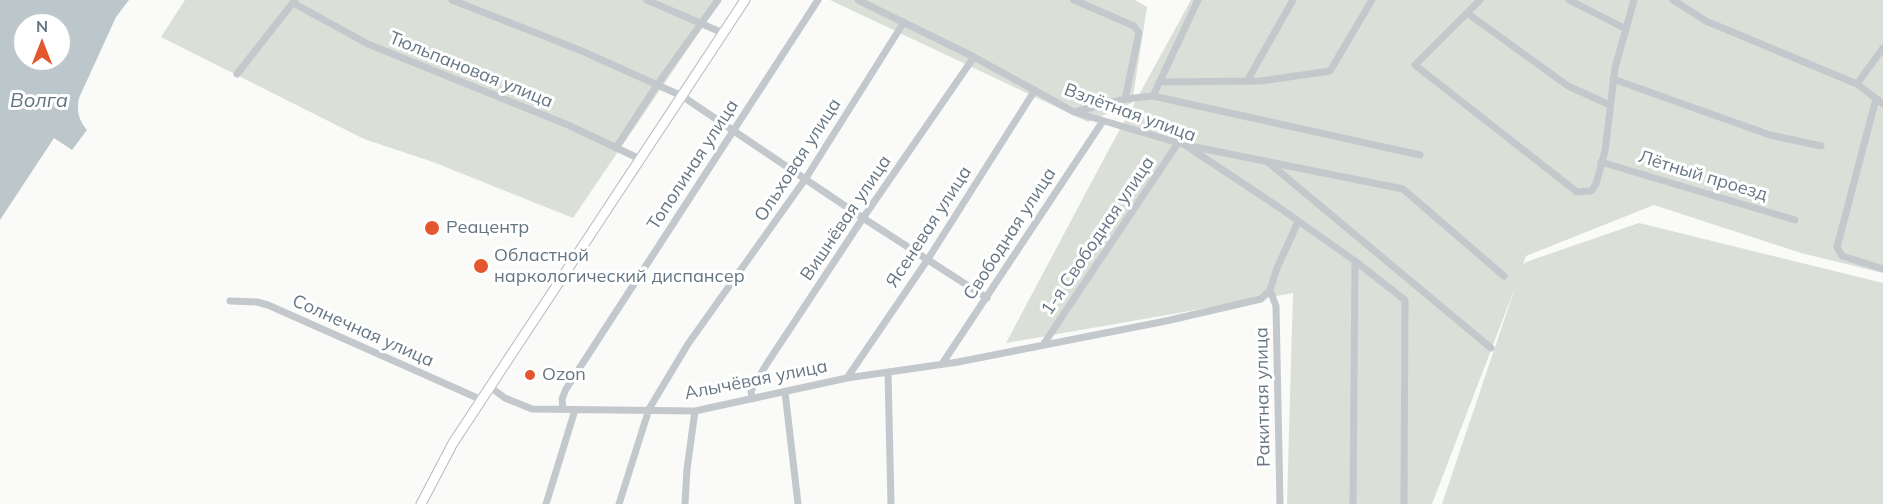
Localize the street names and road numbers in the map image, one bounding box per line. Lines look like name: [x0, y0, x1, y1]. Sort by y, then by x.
street label: Тюльпановая улица: [386, 27, 556, 113]
street label: Взлётная улица: [1061, 79, 1199, 147]
street label: Ольховая улица: [750, 94, 846, 226]
street label: Тополиная улица: [643, 96, 743, 234]
street label: Лётный проезд: [1636, 146, 1770, 206]
street label: Вишнёвая улица: [796, 151, 896, 285]
street label: 1-я Свободная улица: [1037, 153, 1159, 319]
street label: Ясеневая улица: [882, 162, 976, 292]
street label: Свободная улица: [959, 164, 1061, 304]
street label: Солнечная улица: [289, 290, 437, 372]
street label: Ракитная улица: [1251, 327, 1275, 467]
street label: Алычёвая улица: [683, 356, 829, 404]

